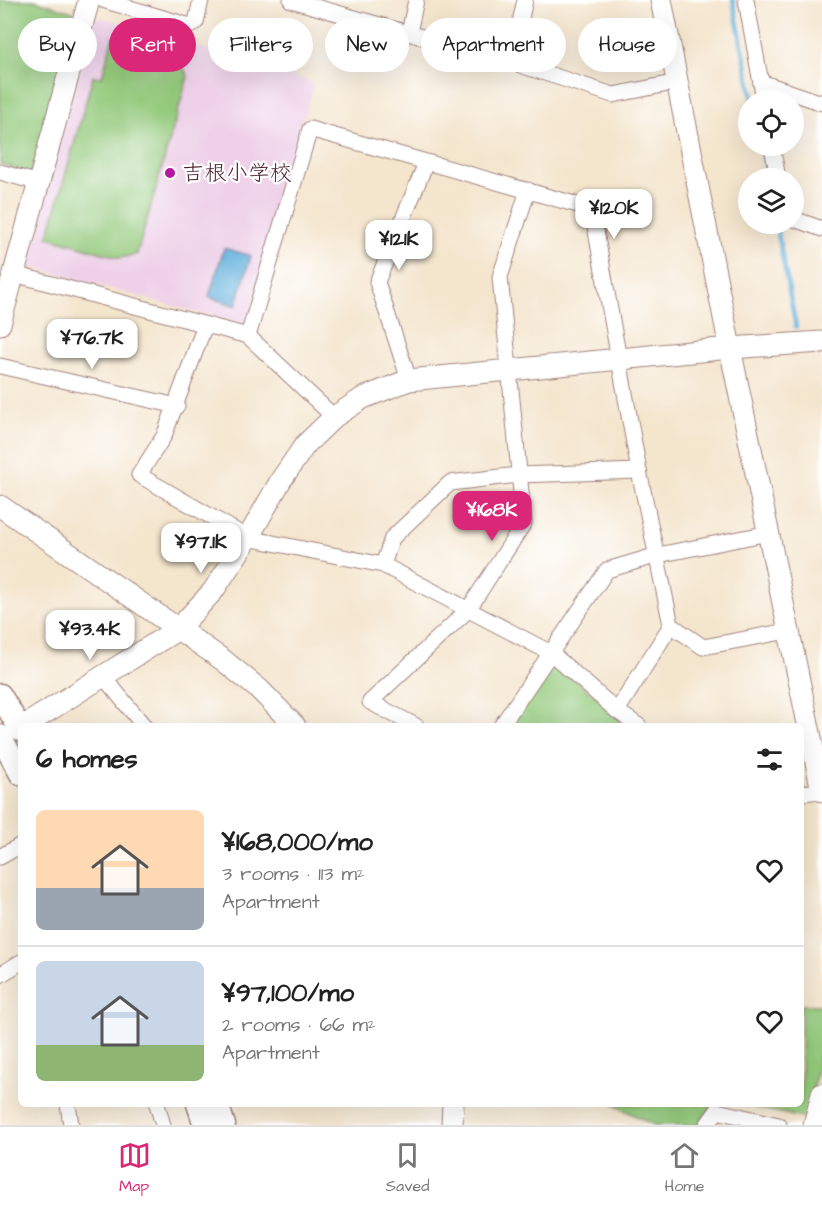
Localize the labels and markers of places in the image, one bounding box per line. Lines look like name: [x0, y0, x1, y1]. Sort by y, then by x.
place label: 吉根小学校: [182, 158, 292, 189]
marker: 吉根小学校: [163, 166, 177, 180]
pin: ¥120K: [572, 189, 656, 240]
pin: ¥121K: [357, 220, 441, 271]
pin: ¥76.7K: [43, 319, 141, 370]
pin: ¥168K: [450, 491, 534, 542]
pin: ¥97.1K: [152, 523, 250, 574]
pin: ¥93.4K: [41, 610, 139, 661]

